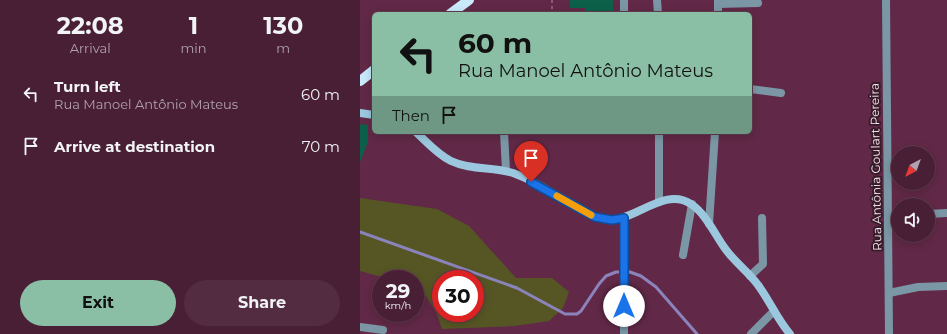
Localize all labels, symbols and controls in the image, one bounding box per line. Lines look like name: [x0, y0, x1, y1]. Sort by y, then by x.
text: 22:08: [57, 11, 124, 40]
text: 1: [189, 11, 198, 40]
text: 130: [263, 11, 303, 40]
text: 60 m: [458, 26, 532, 60]
icon: left: [392, 28, 444, 80]
text: Arrival: [70, 40, 111, 56]
text: min: [180, 40, 206, 56]
text: m: [276, 40, 290, 56]
text: Rua Manoel Antônio Mateus: [458, 60, 713, 82]
text: Turn left: [54, 77, 121, 96]
icon: left: [20, 83, 42, 105]
street label: Rua Antônia Goulart Pereira: [867, 83, 884, 251]
text: 60 m: [301, 85, 340, 104]
text: Rua Manoel Antônio Mateus: [54, 96, 238, 112]
icon: arrive: [438, 104, 460, 126]
text: Then: [392, 106, 430, 125]
icon: arrive: [20, 135, 42, 157]
text: Arrive at destination: [54, 137, 215, 156]
text: 70 m: [302, 137, 340, 156]
pin: [514, 141, 548, 182]
north arrow: [891, 146, 935, 190]
map controls: [891, 146, 935, 242]
icon: arrive: [520, 147, 542, 169]
button: sound: [891, 198, 935, 242]
speed limit sign: 30: [432, 270, 484, 322]
text: 29: [386, 279, 410, 303]
button: Exit: [20, 280, 176, 326]
button: Share: [184, 280, 340, 326]
position arrow: [603, 285, 645, 327]
text: km/h: [385, 299, 411, 312]

